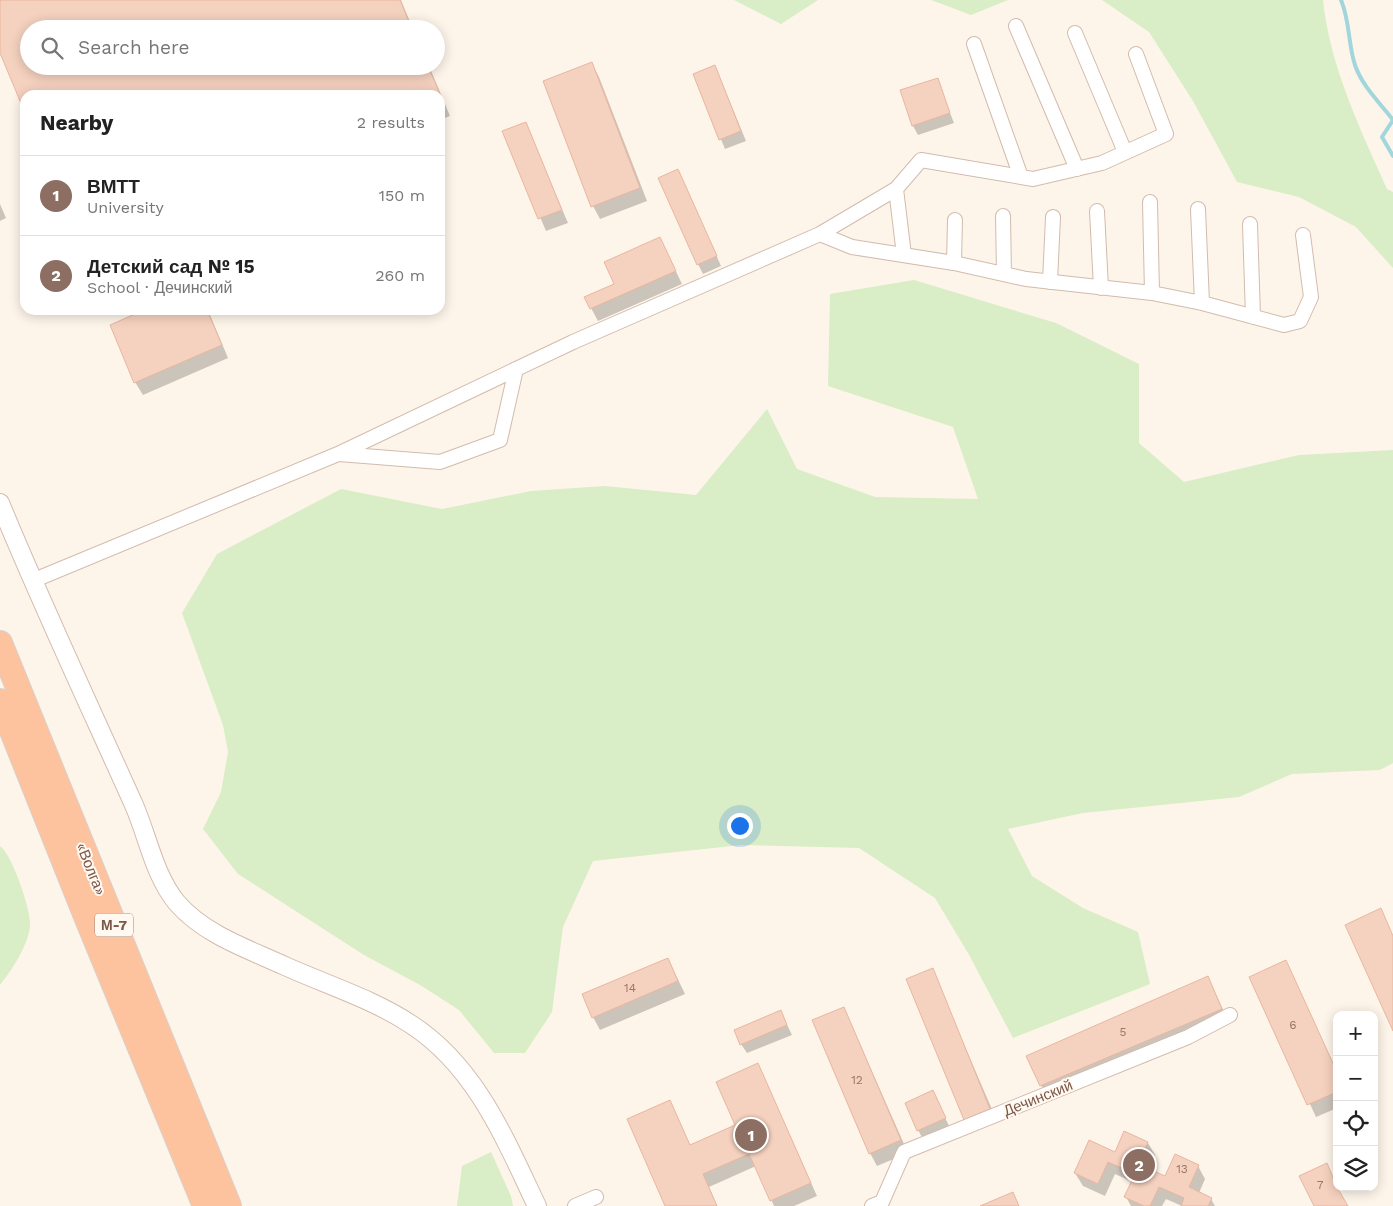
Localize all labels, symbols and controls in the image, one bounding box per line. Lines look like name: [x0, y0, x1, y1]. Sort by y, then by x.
search box: [20, 20, 445, 75]
icon: search: [38, 34, 66, 62]
text: Search here: [78, 36, 189, 59]
text: Nearby: [40, 110, 113, 135]
text: 2 results: [357, 113, 425, 132]
text: ВМТТ: [87, 175, 140, 198]
text: 1: [53, 186, 59, 205]
text: 150 m: [379, 186, 425, 205]
text: University: [87, 198, 164, 217]
text: Детский сад № 15: [87, 255, 255, 278]
text: 2: [51, 266, 61, 285]
text: 260 m: [375, 266, 425, 285]
text: School · Дечинский: [87, 278, 232, 297]
your location: [727, 813, 753, 839]
street label: «Волга»: [72, 840, 110, 898]
road number: М-7: [95, 914, 133, 936]
house number: 14: [624, 981, 636, 995]
map controls: [1333, 1011, 1378, 1191]
button: +: [1333, 1011, 1378, 1056]
house number: 6: [1289, 1018, 1297, 1032]
house number: 5: [1120, 1025, 1127, 1039]
button: −: [1333, 1056, 1378, 1101]
house number: 12: [851, 1073, 863, 1087]
street label: Дечинский: [1001, 1076, 1075, 1120]
button: locate: [1333, 1101, 1378, 1146]
pin: 1: [735, 1116, 767, 1154]
pin: 2: [1123, 1146, 1155, 1184]
button: layers: [1333, 1146, 1378, 1191]
house number: 13: [1176, 1162, 1188, 1176]
house number: 7: [1317, 1178, 1324, 1192]

